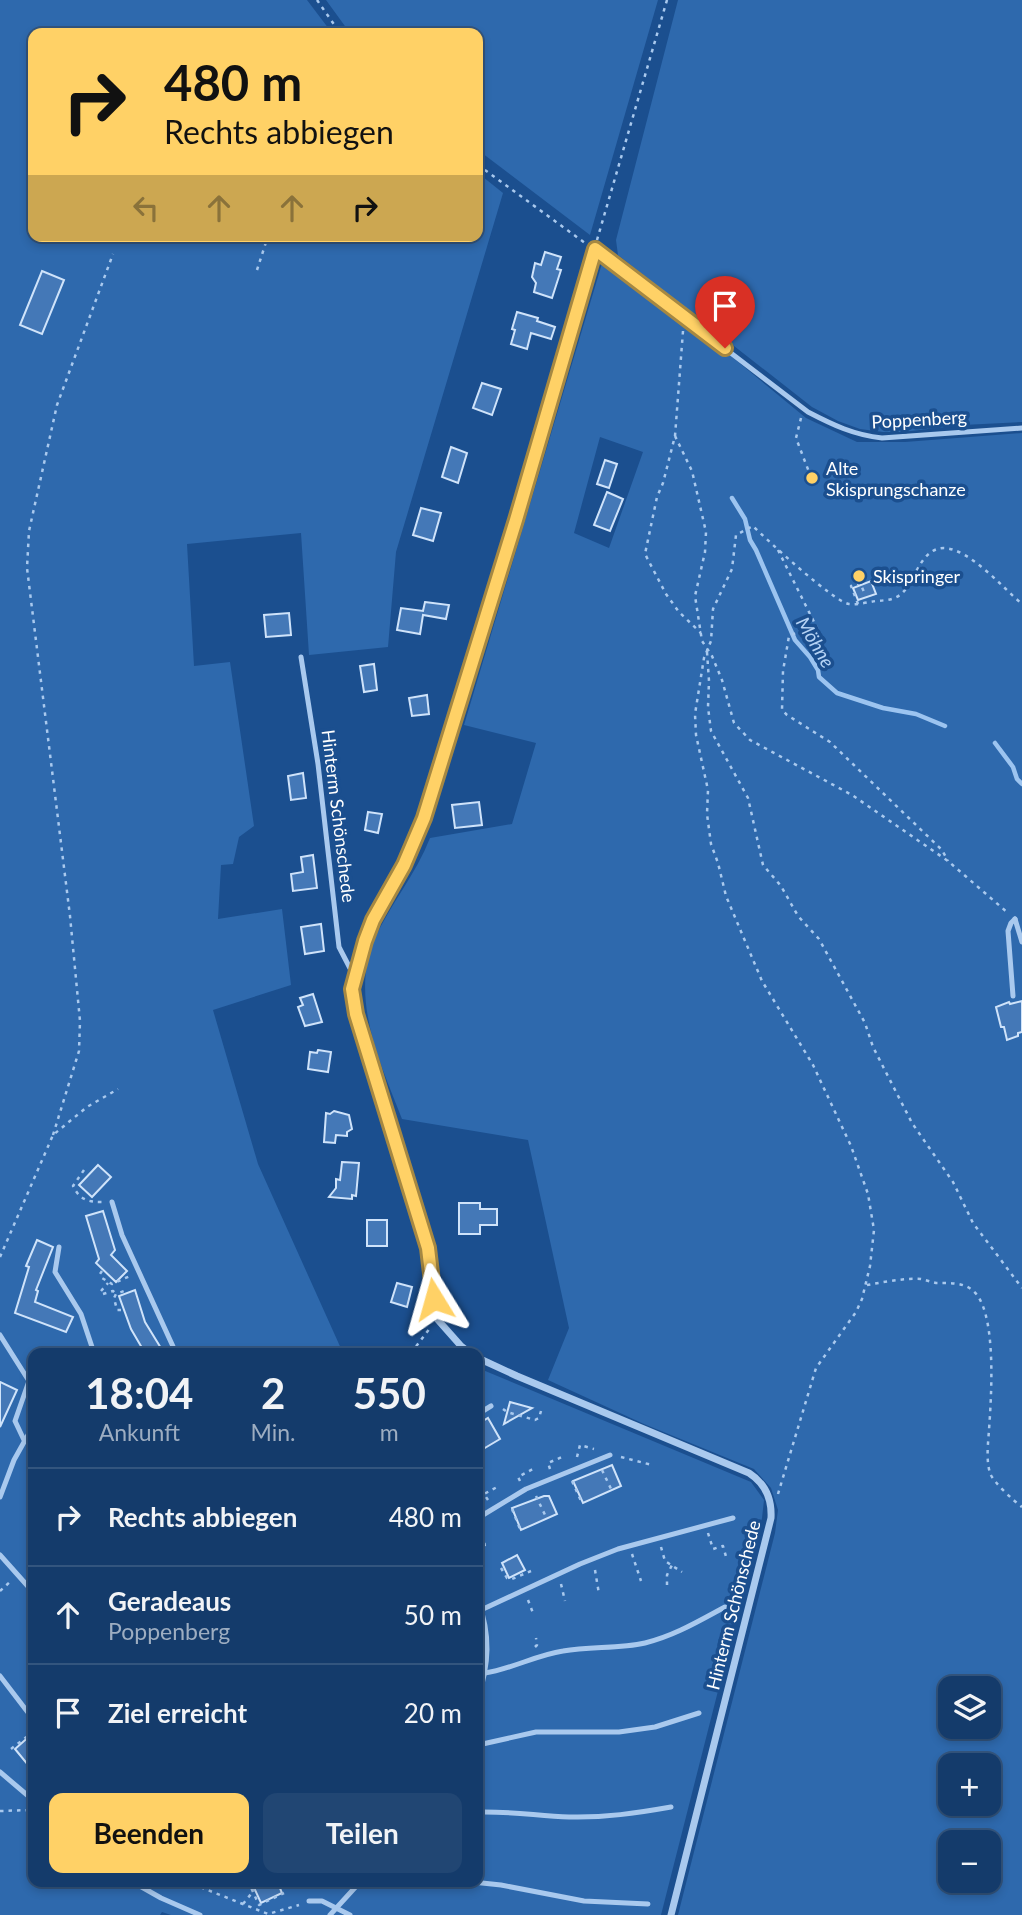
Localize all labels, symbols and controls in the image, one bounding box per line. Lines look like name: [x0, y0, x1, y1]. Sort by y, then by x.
text: 480 m: [164, 53, 302, 111]
icon: right: [49, 56, 140, 147]
text: Rechts abbiegen: [164, 112, 394, 151]
icon: left: [127, 189, 165, 227]
icon: ahead: [200, 189, 238, 227]
icon: ahead: [273, 189, 311, 227]
icon: right: [346, 189, 384, 227]
pin: [695, 276, 755, 348]
icon: arrive: [706, 287, 744, 325]
street label: Poppenberg: [871, 406, 967, 432]
place label: Alte Skisprungschanze: [826, 457, 966, 500]
marker: Alte Skisprungschanze: [804, 470, 820, 486]
place label: Skispringer: [873, 565, 961, 587]
marker: Skispringer: [851, 568, 867, 584]
water label: Möhne: [792, 612, 840, 672]
street label: Hinterm Schönschede: [317, 728, 361, 904]
position arrow: [397, 1262, 471, 1336]
text: 18:04: [85, 1368, 193, 1418]
text: 2: [261, 1368, 285, 1418]
text: 550: [353, 1368, 426, 1418]
text: Ankunft: [99, 1418, 180, 1446]
text: Min.: [251, 1418, 296, 1446]
text: m: [380, 1418, 399, 1446]
icon: right: [49, 1498, 87, 1536]
text: Rechts abbiegen: [108, 1501, 297, 1533]
text: 480 m: [389, 1501, 462, 1533]
street label: Hinterm Schönschede: [701, 1518, 765, 1692]
text: Geradeaus: [108, 1585, 231, 1617]
icon: ahead: [49, 1596, 87, 1634]
text: 50 m: [404, 1599, 462, 1631]
text: Poppenberg: [108, 1617, 230, 1645]
map controls: [938, 1676, 1001, 1893]
button: layers: [938, 1676, 1001, 1739]
icon: arrive: [49, 1694, 87, 1732]
text: Ziel erreicht: [108, 1697, 247, 1729]
text: 20 m: [404, 1697, 462, 1729]
button: +: [938, 1753, 1001, 1816]
button: Beenden: [49, 1793, 249, 1873]
button: Teilen: [263, 1793, 462, 1873]
button: −: [938, 1830, 1001, 1893]

